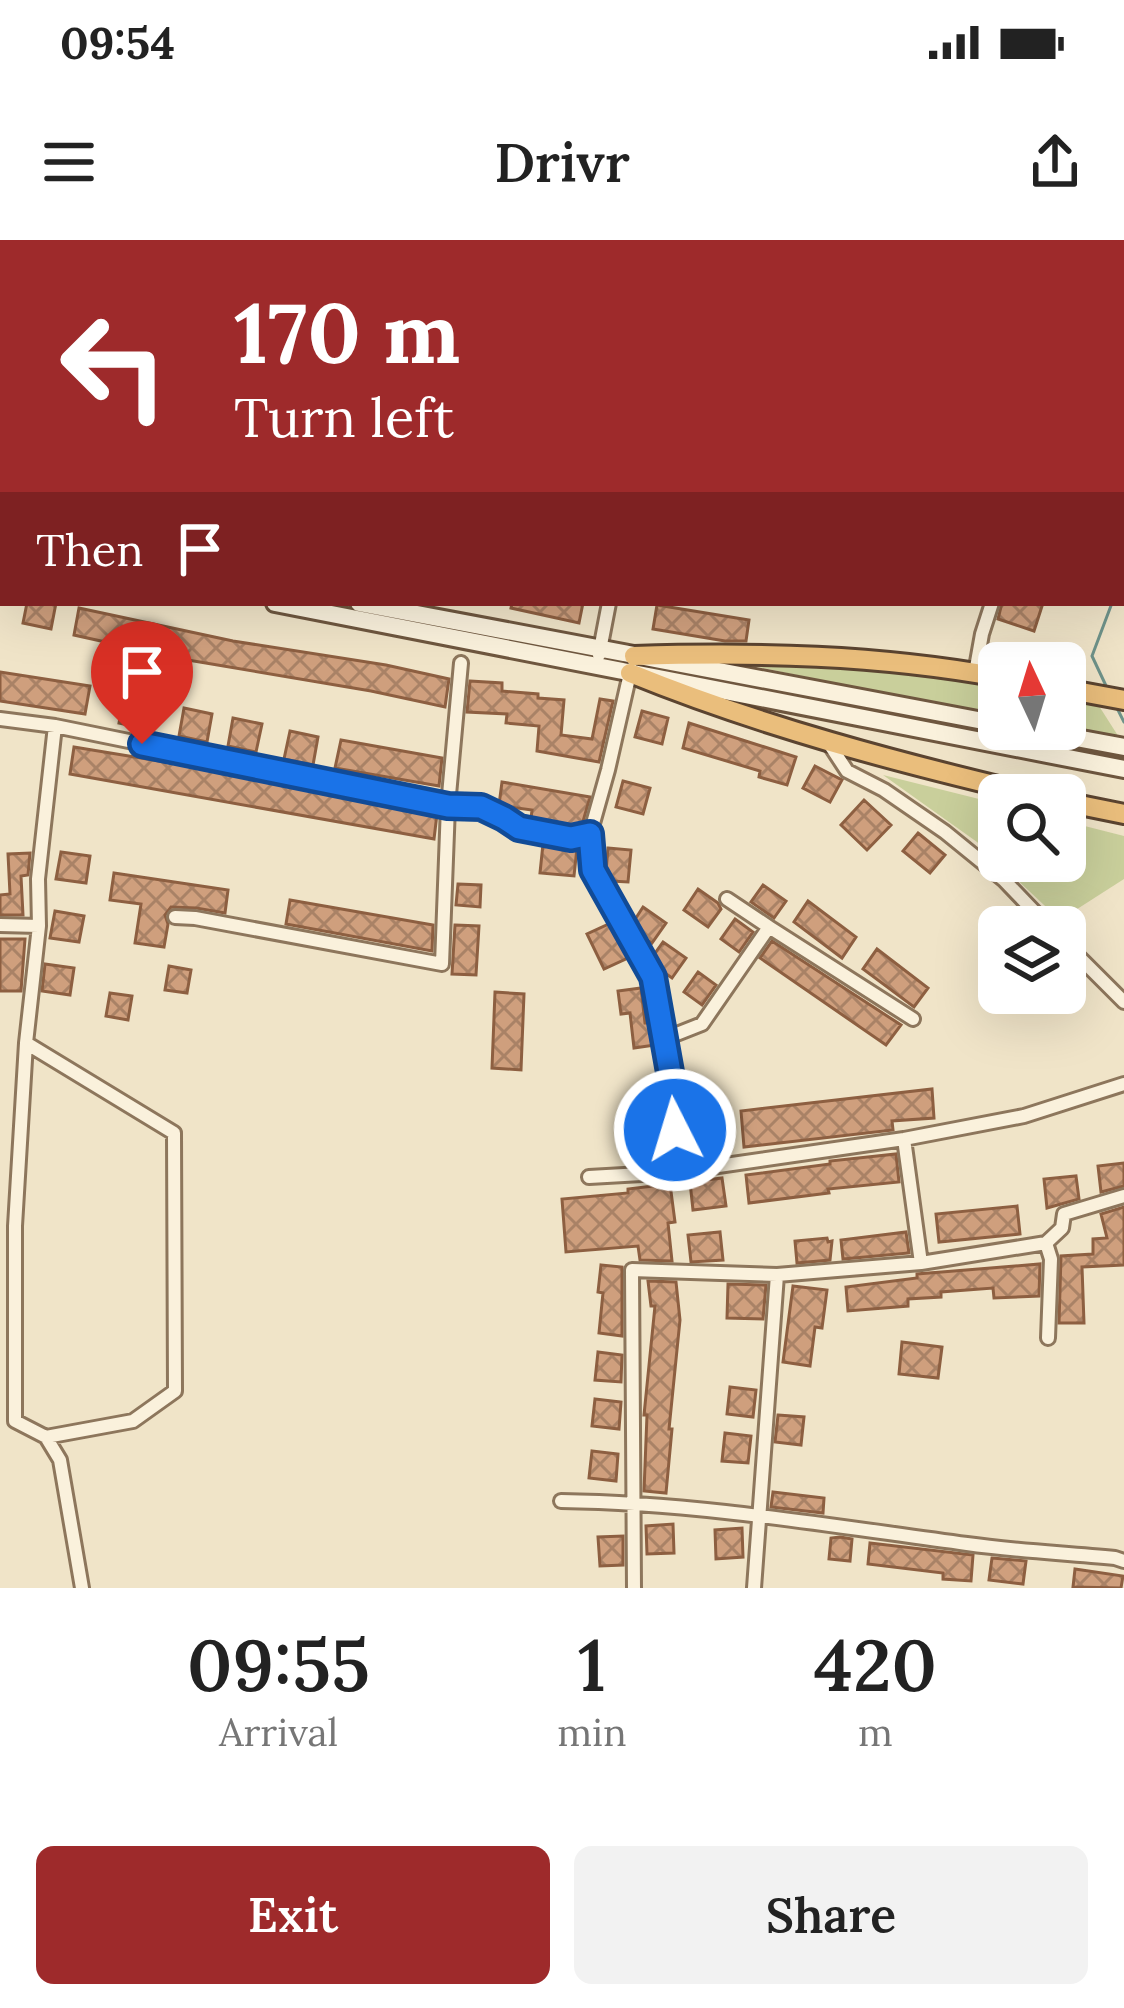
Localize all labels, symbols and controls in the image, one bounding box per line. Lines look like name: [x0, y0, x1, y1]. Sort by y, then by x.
text: 09:54: [60, 14, 175, 71]
text: Drivr: [494, 128, 630, 197]
icon: menu: [36, 129, 102, 195]
icon: share: [1022, 129, 1088, 195]
text: 170 m: [234, 278, 460, 386]
icon: left: [36, 288, 192, 444]
text: Turn left: [234, 383, 454, 452]
icon: arrive: [167, 516, 233, 582]
text: Then: [36, 521, 143, 578]
pin: [91, 621, 193, 744]
icon: arrive: [109, 639, 175, 705]
north arrow: [978, 642, 1086, 750]
map controls: [978, 642, 1086, 1014]
button: search: [978, 774, 1086, 882]
button: layers: [978, 906, 1086, 1014]
position arrow: [612, 1067, 738, 1193]
text: 09:55: [187, 1619, 370, 1711]
text: 1: [578, 1619, 606, 1711]
text: 420: [814, 1619, 937, 1711]
text: Arrival: [219, 1707, 338, 1757]
text: min: [557, 1707, 627, 1757]
text: m: [858, 1707, 893, 1757]
button: Exit: [36, 1846, 550, 1984]
button: Share: [574, 1846, 1088, 1984]

